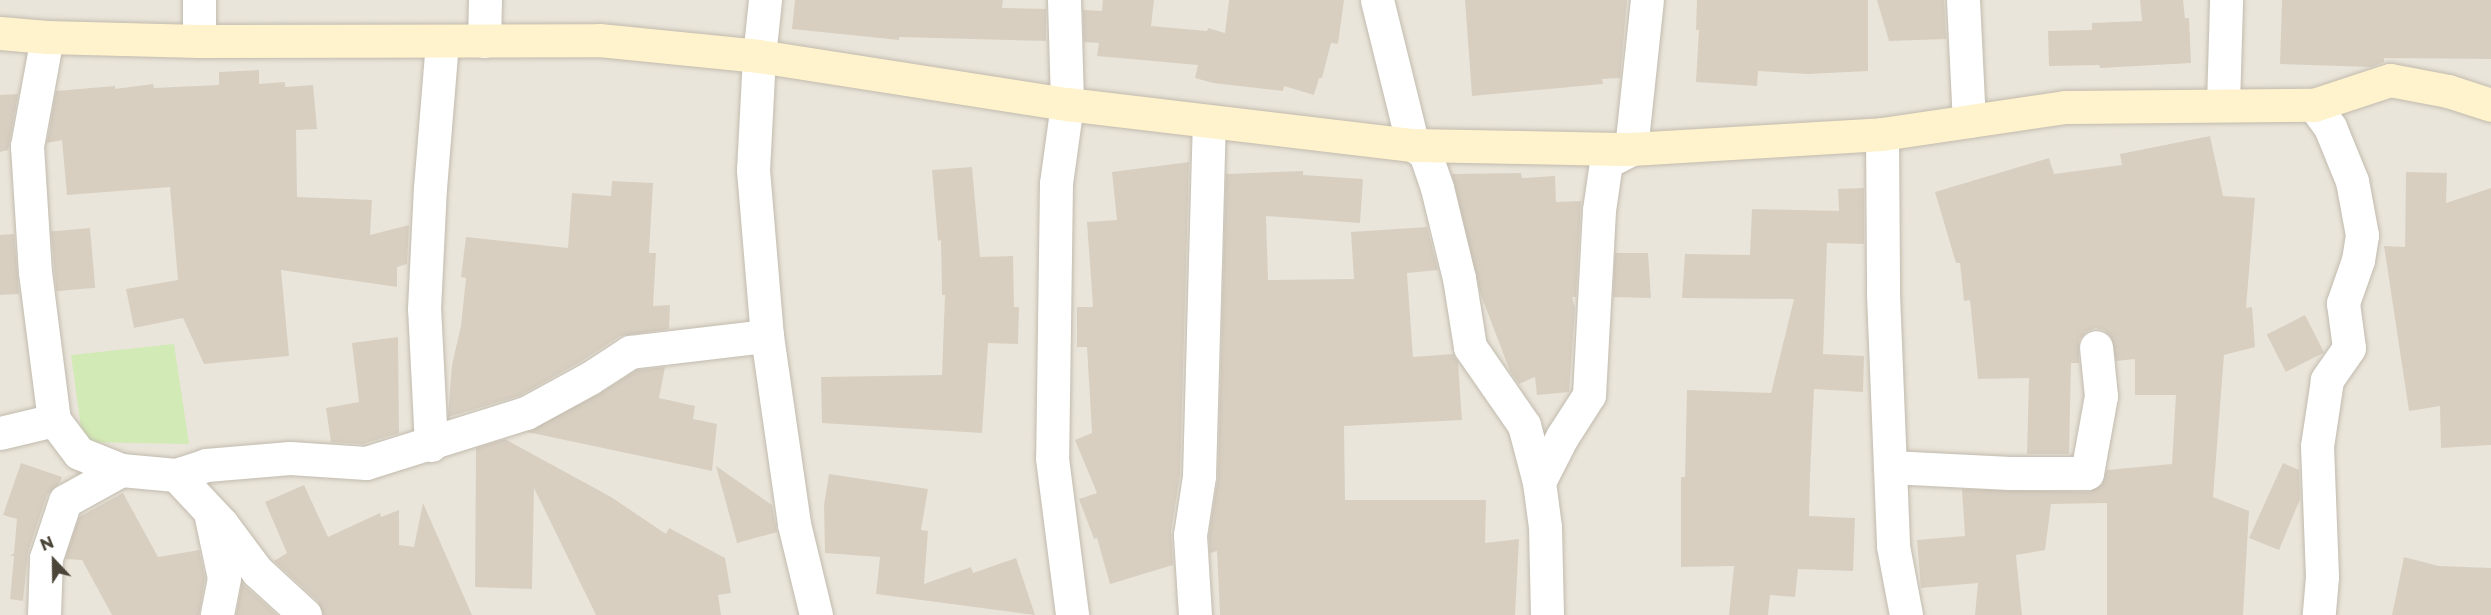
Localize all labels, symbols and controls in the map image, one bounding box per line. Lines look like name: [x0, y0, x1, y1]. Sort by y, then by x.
north arrow: [24, 531, 84, 591]
text: N: [38, 533, 57, 555]

